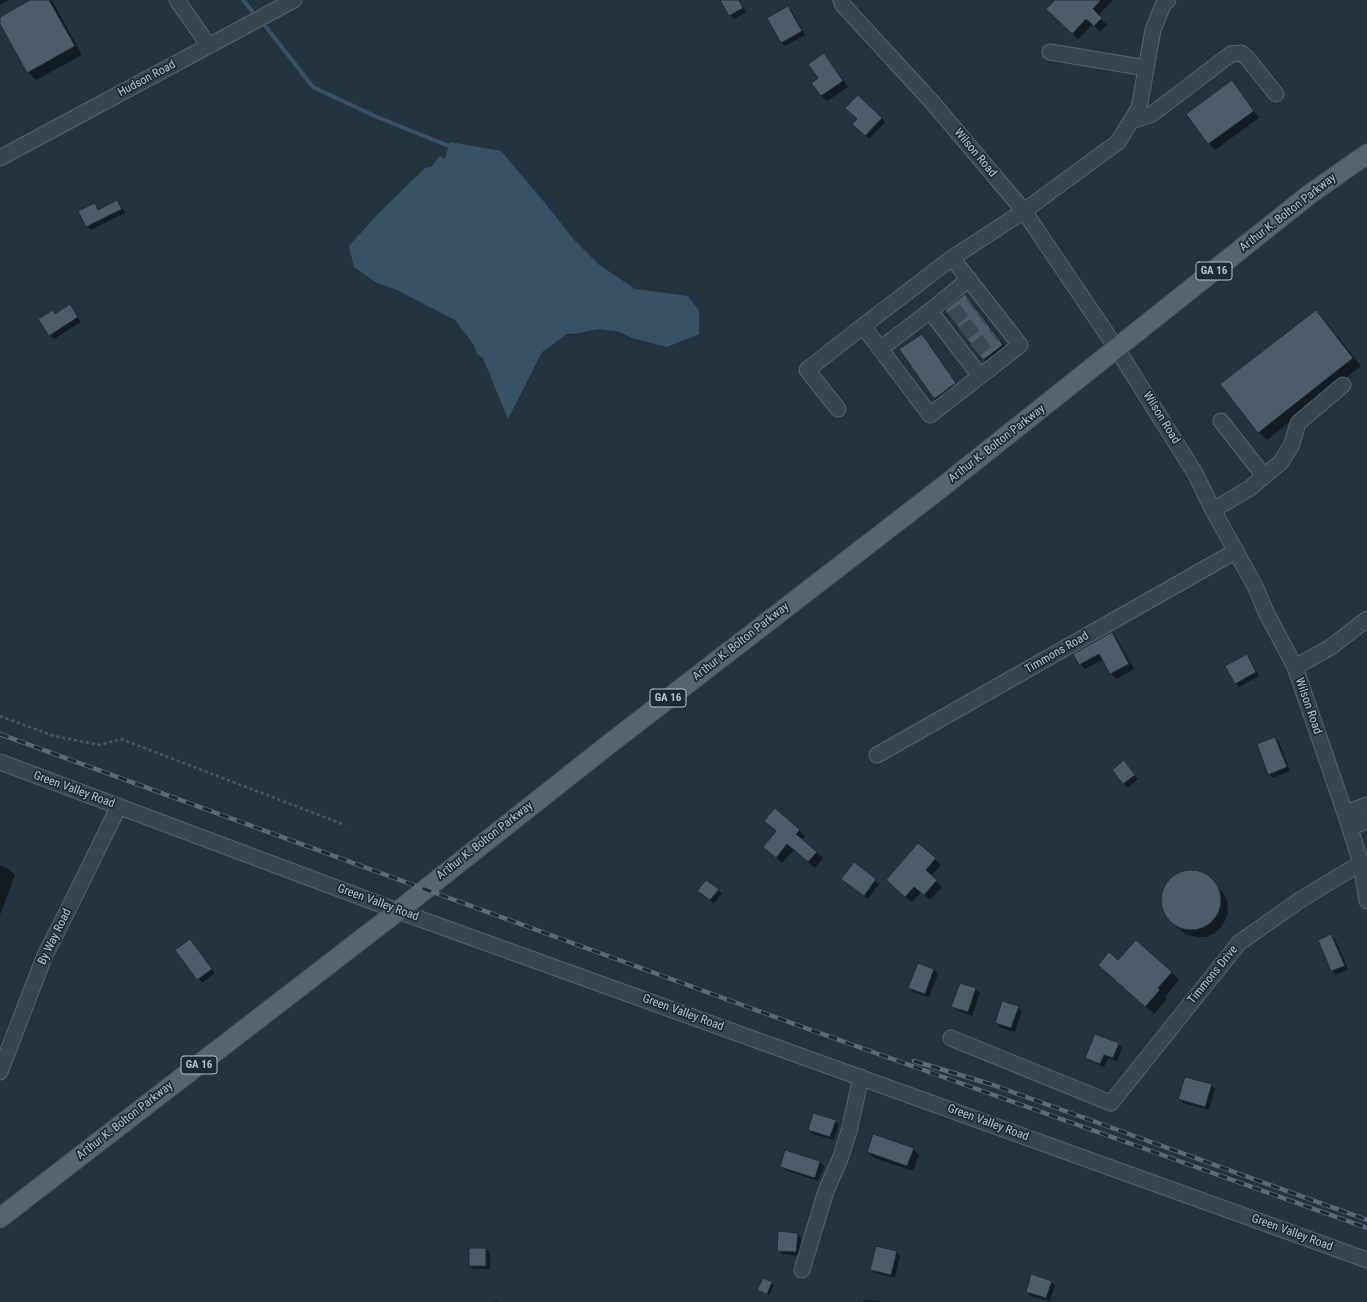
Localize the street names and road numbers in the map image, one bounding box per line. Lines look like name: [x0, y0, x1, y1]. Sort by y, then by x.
street label: Hudson Road: [116, 58, 178, 100]
street label: Wilson Road: [951, 126, 999, 180]
street label: Arthur K. Bolton Parkway: [1237, 171, 1339, 255]
road number: GA 16: [1196, 262, 1232, 280]
street label: Wilson Road: [1139, 389, 1183, 447]
street label: Arthur K. Bolton Parkway: [946, 402, 1048, 486]
street label: Arthur K. Bolton Parkway: [690, 600, 792, 684]
street label: Timmons Road: [1023, 629, 1091, 677]
street label: Wilson Road: [1292, 676, 1324, 736]
road number: GA 16: [650, 689, 686, 707]
street label: Green Valley Road: [31, 769, 117, 811]
street label: Arthur K. Bolton Parkway: [434, 799, 536, 883]
street label: Green Valley Road: [335, 882, 421, 924]
street label: By Way Road: [35, 907, 75, 967]
street label: Timmons Drive: [1185, 943, 1241, 1007]
street label: Green Valley Road: [640, 992, 726, 1034]
road number: GA 16: [181, 1056, 217, 1074]
street label: Arthur K. Bolton Parkway: [74, 1079, 176, 1163]
street label: Green Valley Road: [945, 1102, 1031, 1144]
street label: Green Valley Road: [1249, 1212, 1335, 1254]

